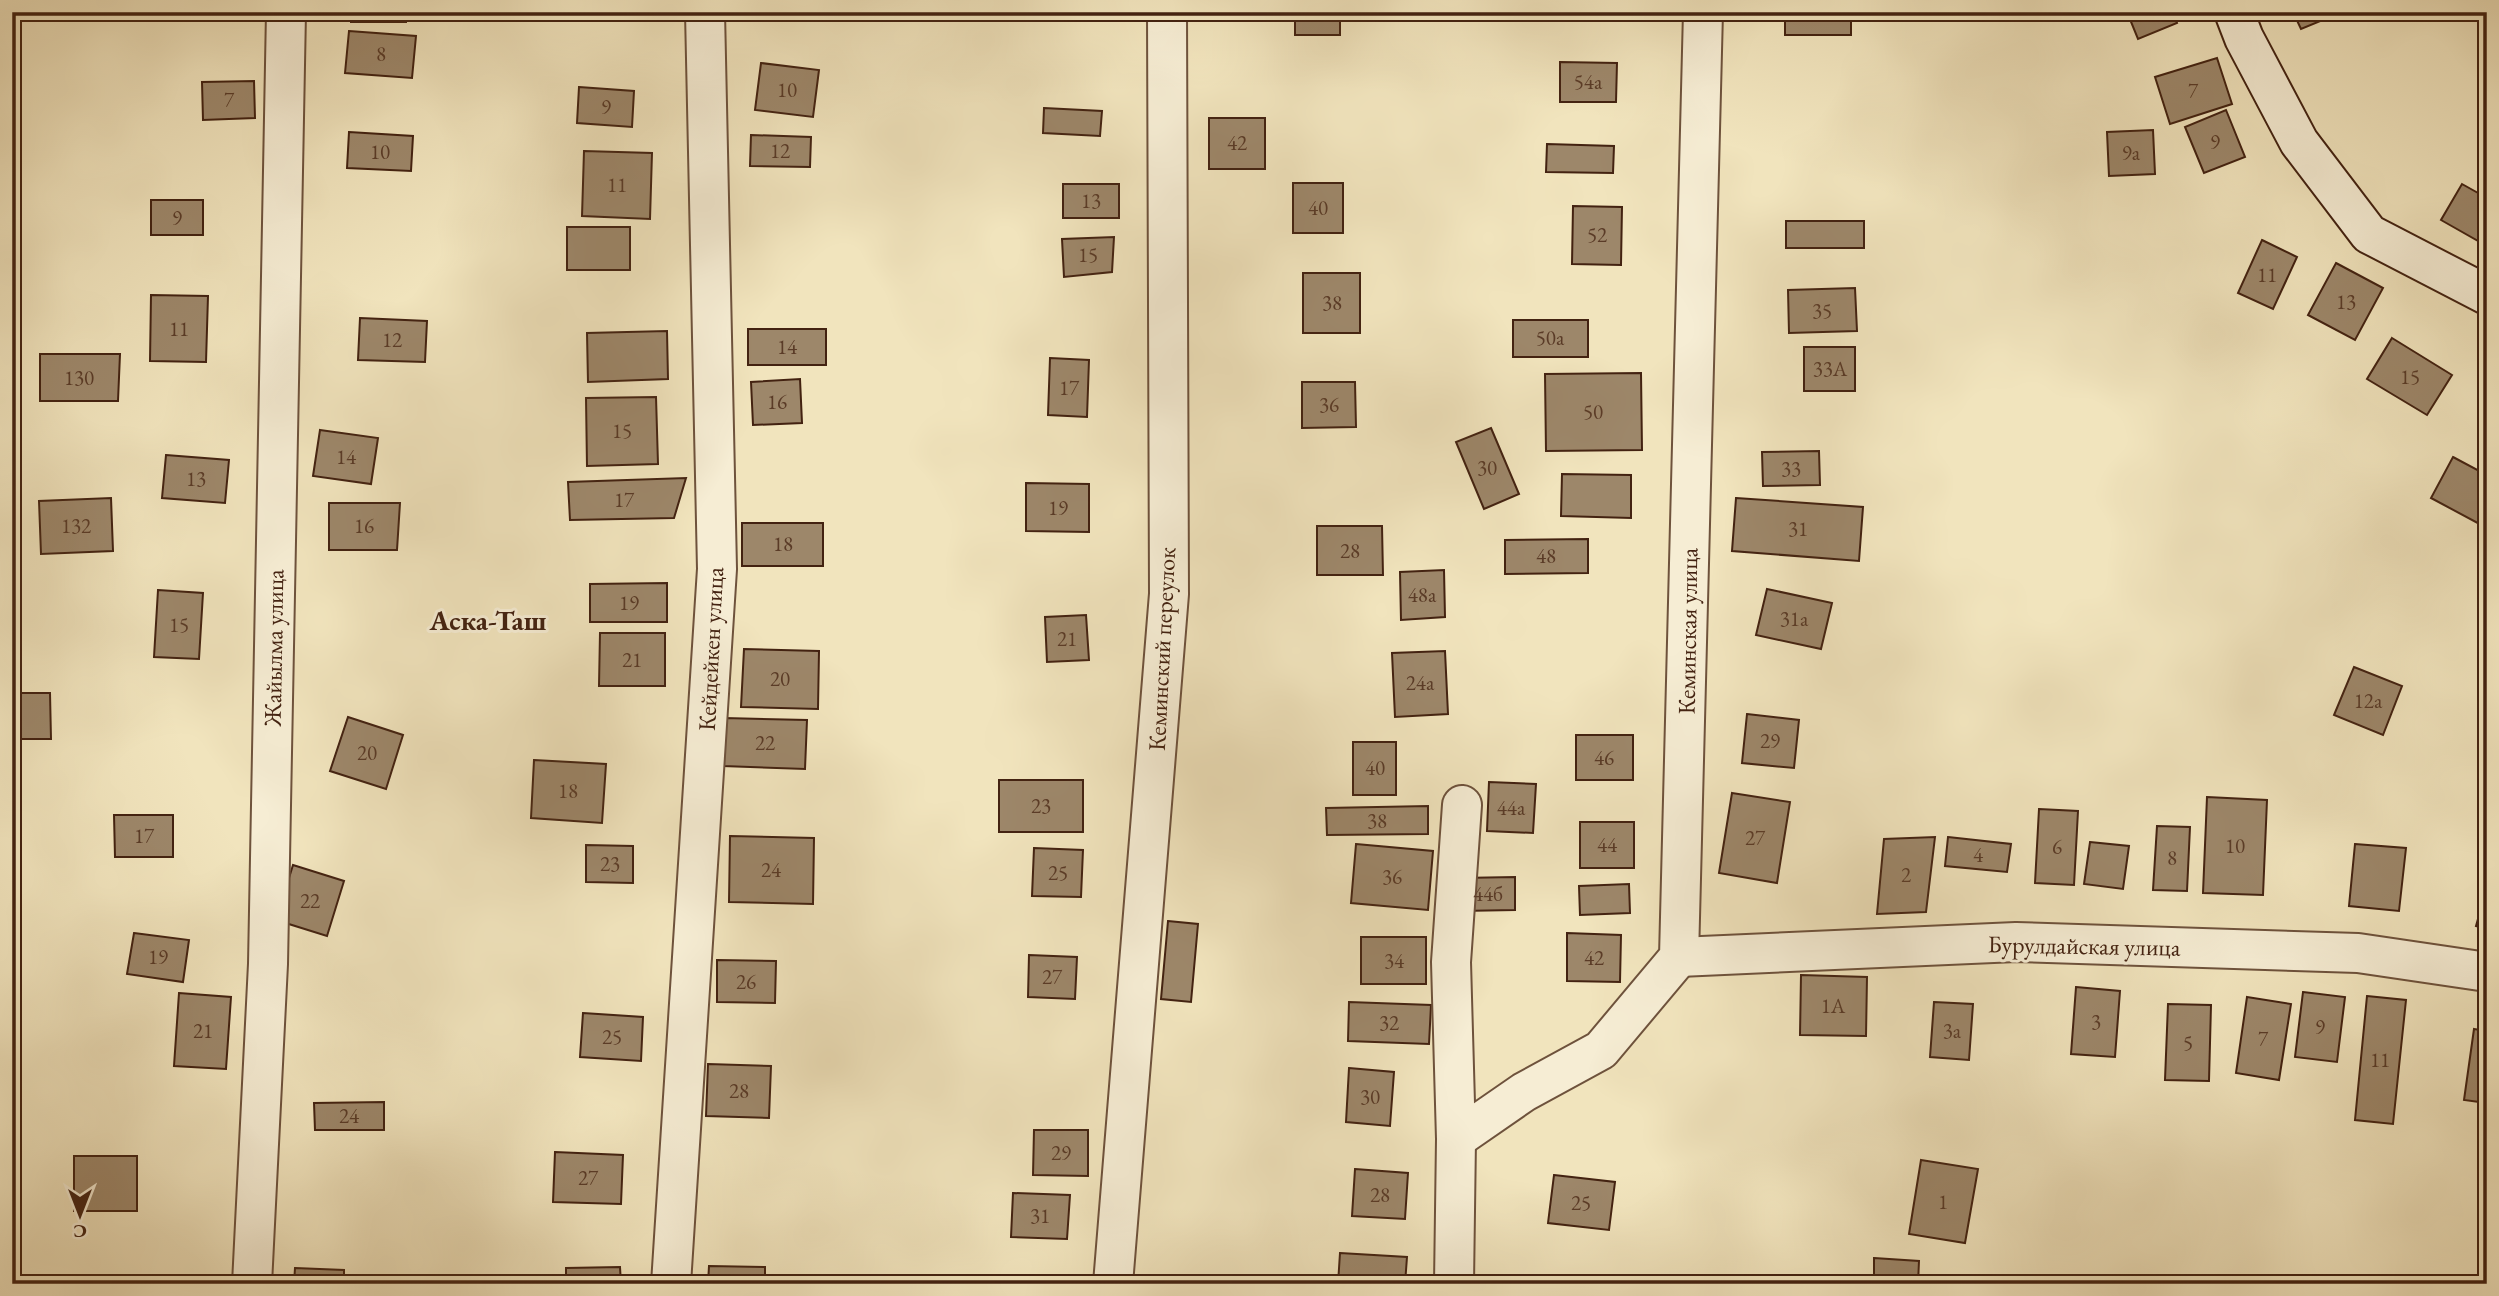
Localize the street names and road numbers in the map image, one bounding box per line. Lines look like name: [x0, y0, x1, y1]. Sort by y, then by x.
street label: Кеминский переулок: [1141, 546, 1182, 752]
street label: Кеминская улица: [1671, 547, 1704, 715]
street label: Кейдейкен улица: [691, 566, 730, 732]
street label: Жайылма улица: [257, 569, 290, 728]
street label: Бурулдайская улица: [1987, 928, 2181, 963]

